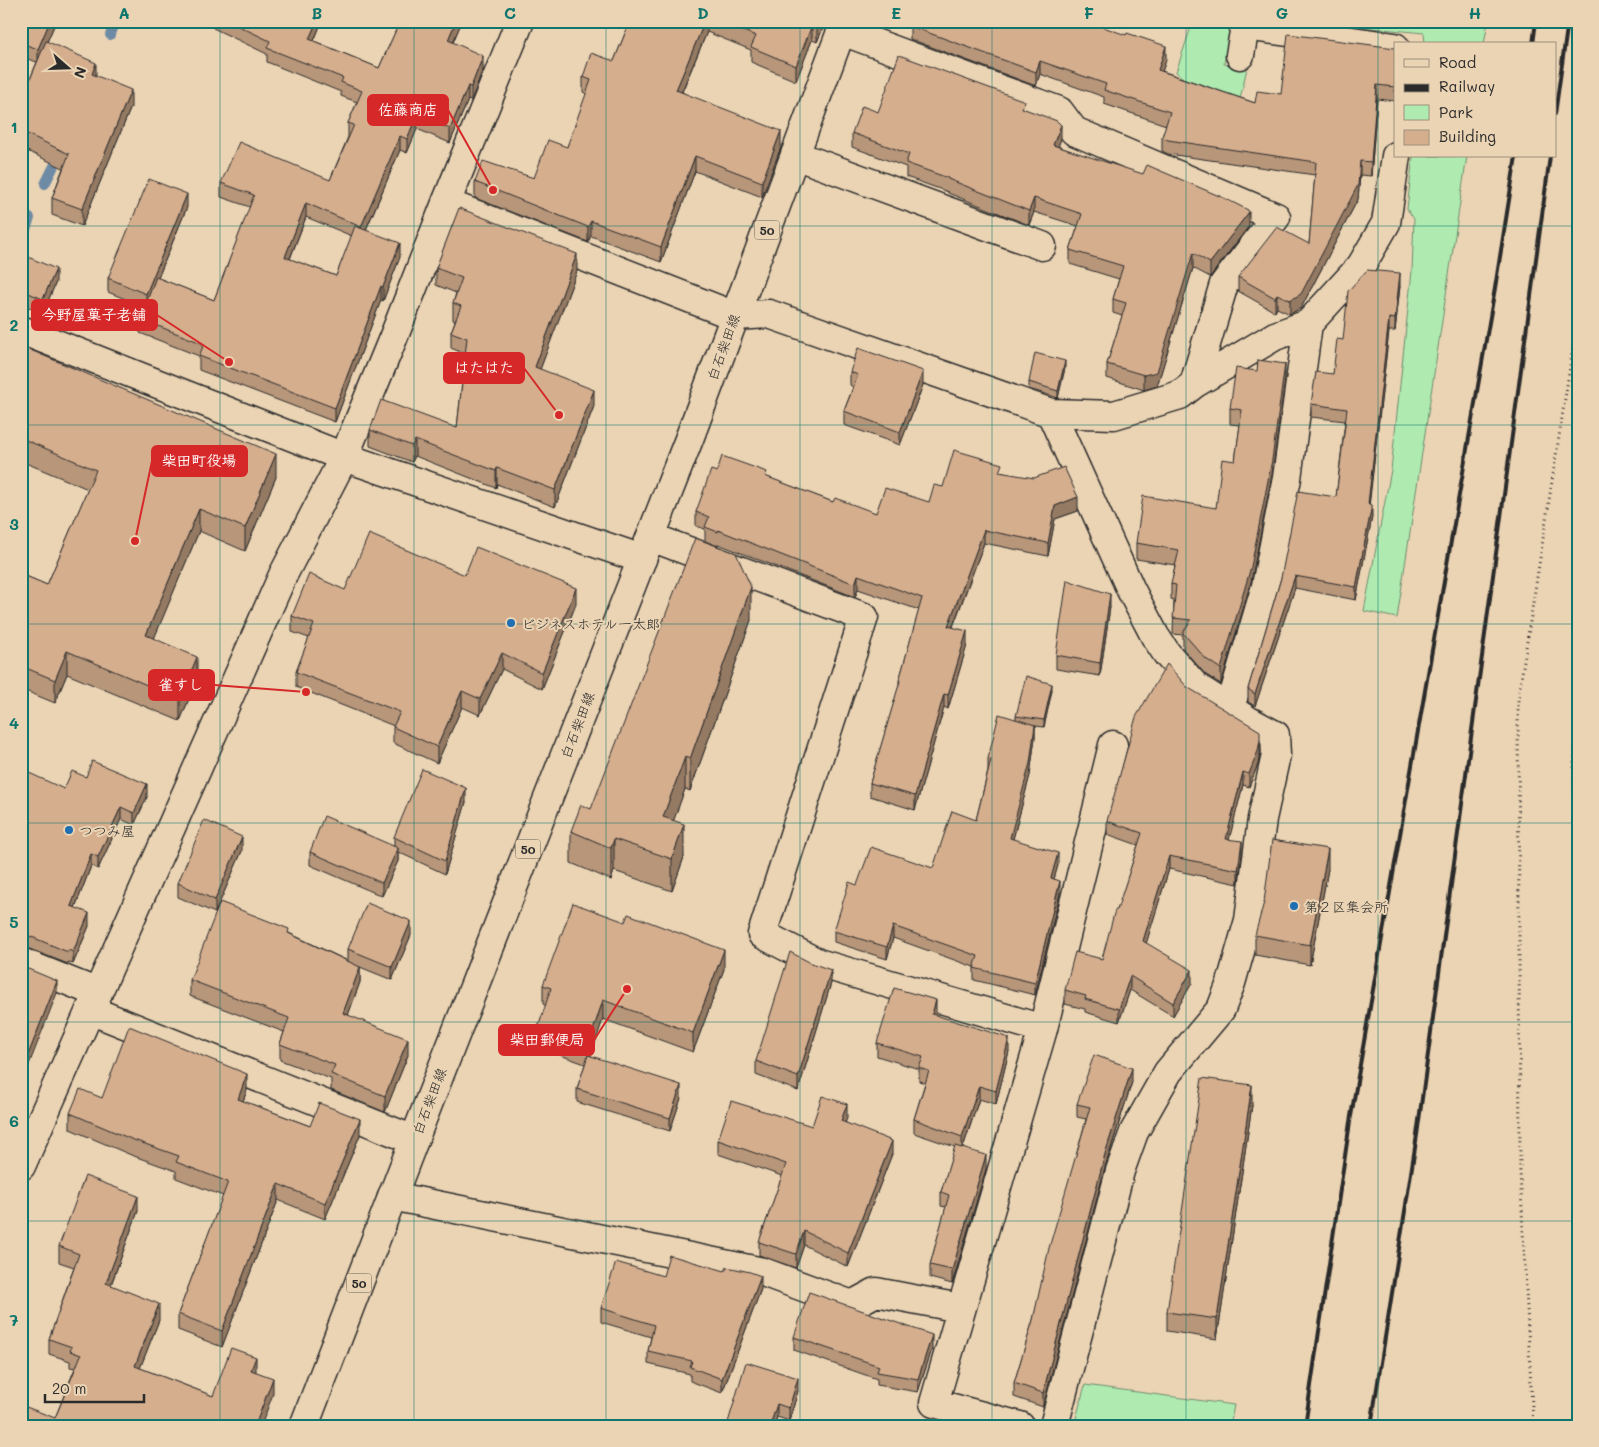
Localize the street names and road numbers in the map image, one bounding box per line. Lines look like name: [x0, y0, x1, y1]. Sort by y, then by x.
road number: 50: [754, 220, 780, 240]
street label: 白石柴田線: [702, 311, 744, 383]
street label: 白石柴田線: [556, 689, 598, 761]
road number: 50: [516, 840, 540, 859]
street label: 白石柴田線: [408, 1065, 450, 1137]
road number: 50: [346, 1274, 372, 1292]

